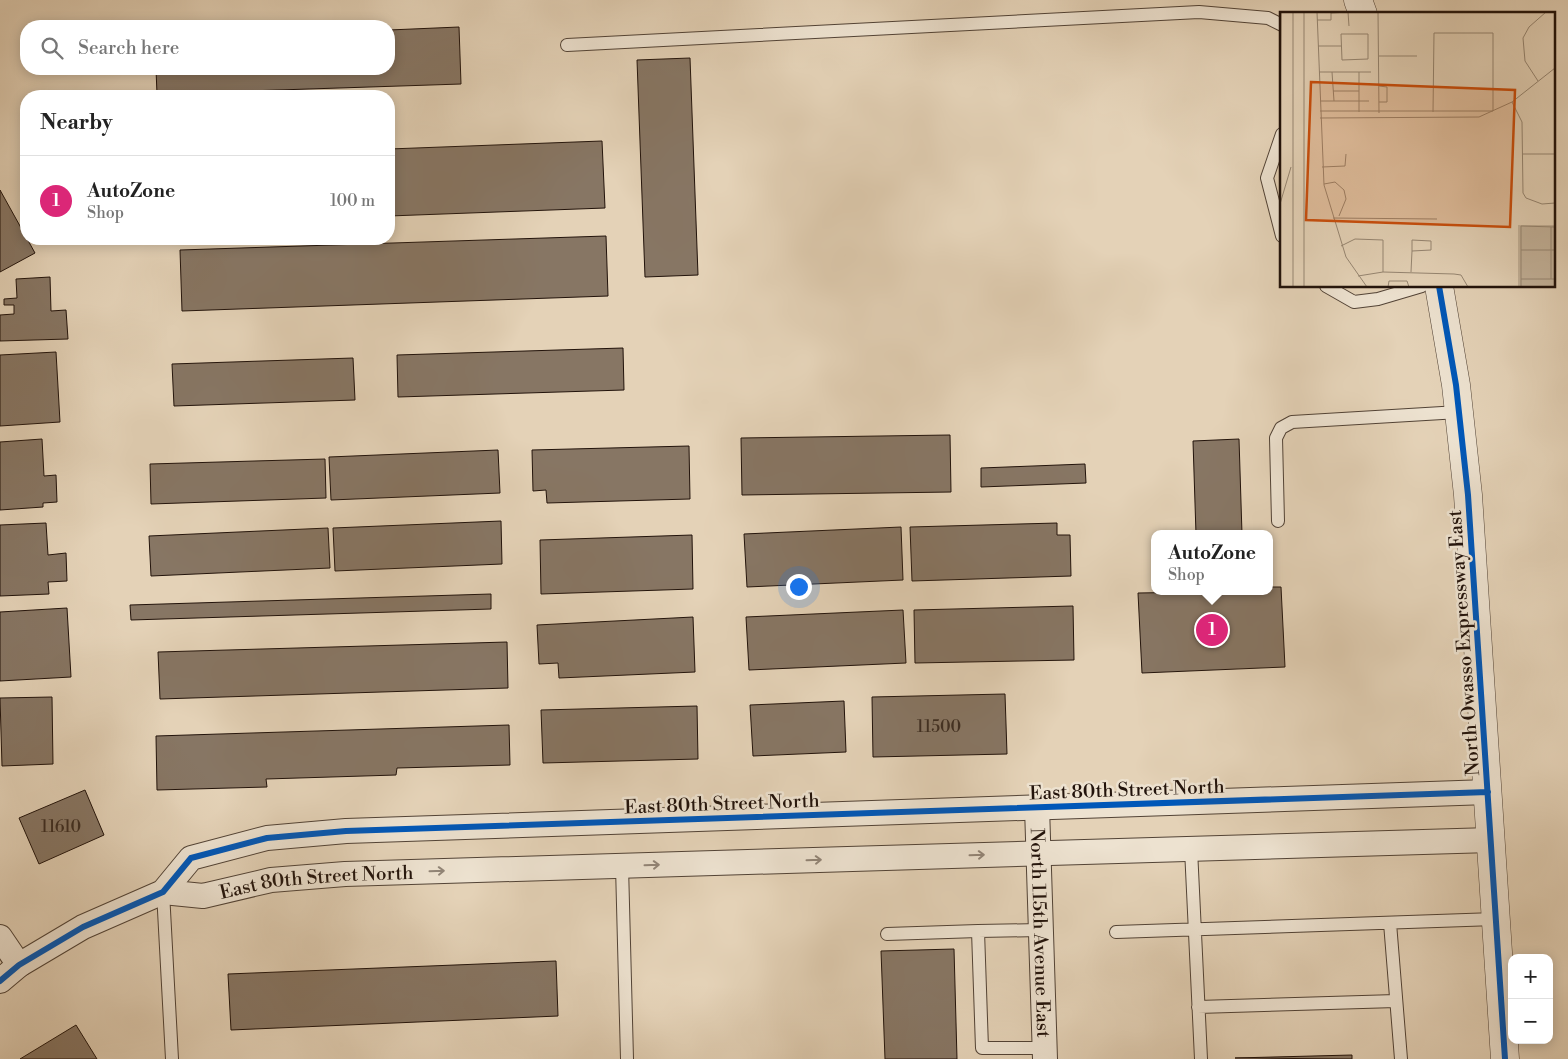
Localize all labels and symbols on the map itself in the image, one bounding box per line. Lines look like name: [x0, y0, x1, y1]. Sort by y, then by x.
inset map: [1280, 12, 1556, 288]
street label: North Owasso Expressway East: [1443, 509, 1485, 777]
your location: [786, 574, 812, 600]
pin: 1: [1196, 611, 1228, 649]
house number: 11500: [917, 717, 961, 737]
street label: East 80th Street North: [1029, 775, 1225, 805]
street label: East 80th Street North: [624, 789, 820, 819]
house number: 11610: [41, 817, 81, 837]
street label: North 115th Avenue East: [1025, 828, 1055, 1039]
one-way arrow: [968, 850, 984, 860]
one-way arrow: [806, 855, 822, 865]
one-way arrow: [644, 860, 660, 870]
street label: East 80th Street North: [217, 861, 414, 905]
one-way arrow: [428, 866, 445, 876]

